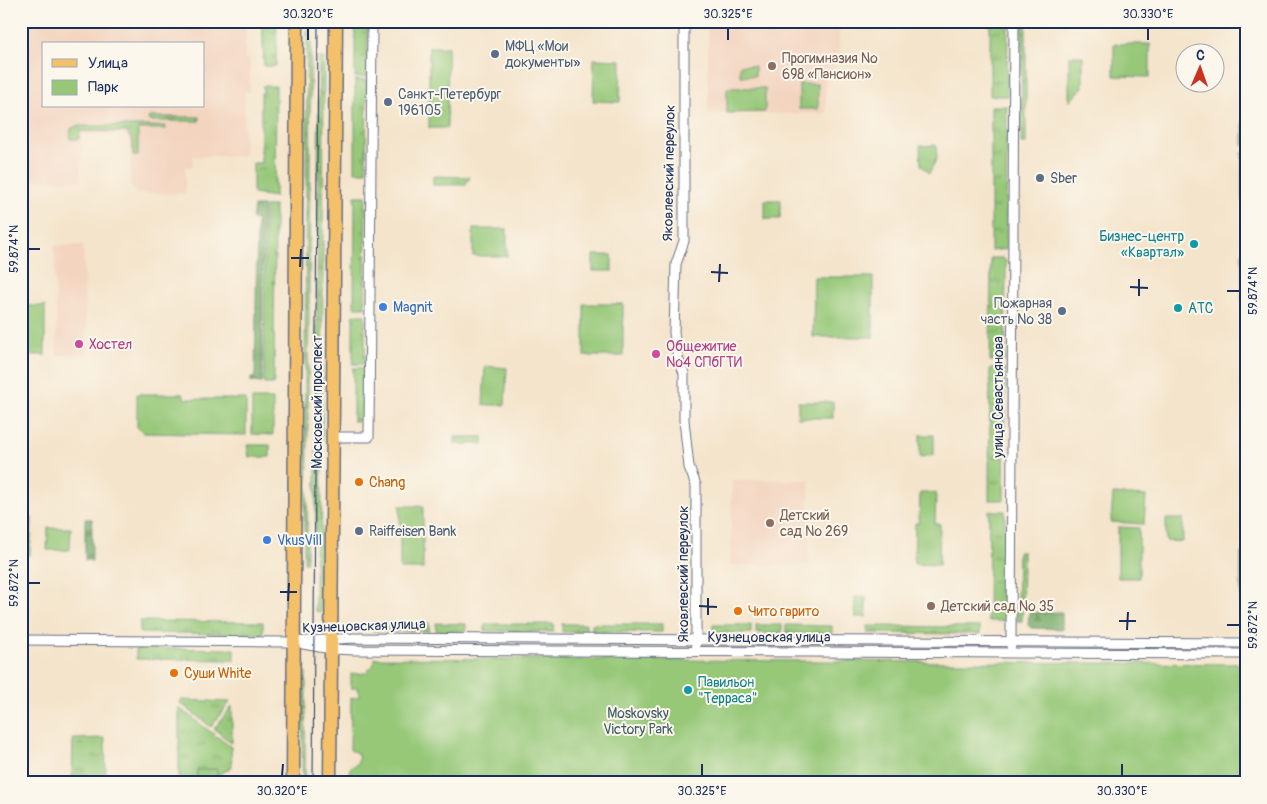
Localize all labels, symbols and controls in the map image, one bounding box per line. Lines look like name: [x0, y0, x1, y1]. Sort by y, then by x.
text: 30.320°E: [283, 7, 333, 22]
text: 30.325°E: [704, 7, 752, 22]
text: 30.330°E: [1123, 7, 1173, 22]
place label: МФЦ «Мои документы»: [505, 38, 580, 71]
legend: [42, 42, 205, 108]
north arrow: [1174, 42, 1224, 92]
text: С: [1196, 47, 1205, 64]
marker: МФЦ «Мои документы»: [489, 48, 501, 60]
place label: Прогимназия № 698 «Пансион»: [782, 50, 878, 83]
text: Улица: [88, 54, 128, 73]
marker: Прогимназия № 698 «Пансион»: [766, 60, 778, 72]
text: Парк: [88, 78, 119, 97]
place label: Санкт-Петербург 196105: [398, 86, 502, 119]
marker: Санкт-Петербург 196105: [382, 96, 394, 108]
street label: Яковлевский переулок: [659, 104, 679, 242]
place label: Sber: [1050, 170, 1077, 187]
marker: Sber: [1034, 172, 1046, 184]
text: 59.874°N: [7, 225, 22, 273]
place label: Бизнес-центр «Квартал»: [1099, 228, 1184, 261]
marker: Бизнес-центр «Квартал»: [1188, 238, 1200, 250]
text: 59.874°N: [1246, 267, 1261, 315]
place label: Пожарная часть № 38: [980, 295, 1052, 328]
place label: Magnit: [393, 299, 433, 316]
place label: АТС: [1188, 300, 1214, 317]
marker: Magnit: [377, 301, 389, 313]
marker: АТС: [1172, 302, 1184, 314]
marker: Пожарная часть № 38: [1056, 305, 1068, 317]
street label: Московский проспект: [309, 335, 326, 469]
place label: Хостел: [89, 336, 132, 353]
street label: улица Севастьянова: [990, 336, 1007, 459]
marker: Хостел: [73, 338, 85, 350]
place label: Общежитие №4 СПбГТИ: [666, 338, 742, 371]
marker: Общежитие №4 СПбГТИ: [650, 348, 662, 360]
place label: Chang: [369, 474, 405, 491]
marker: Chang: [353, 476, 365, 488]
street label: Яковлевский переулок: [675, 506, 692, 642]
place label: Детский сад № 269: [779, 507, 848, 540]
marker: Детский сад № 269: [764, 517, 776, 529]
place label: Raiffeisen Bank: [369, 523, 456, 540]
marker: Raiffeisen Bank: [353, 525, 365, 537]
place label: VkusVill: [277, 532, 322, 549]
marker: VkusVill: [261, 534, 273, 546]
text: 59.872°N: [7, 559, 22, 607]
place label: Детский сад № 35: [940, 598, 1054, 615]
marker: Детский сад № 35: [925, 600, 937, 612]
text: 59.872°N: [1246, 601, 1261, 649]
place label: Чито гврито: [748, 603, 820, 620]
marker: Чито гврито: [732, 605, 744, 617]
street label: Кузнецовская улица: [302, 615, 426, 637]
street label: Кузнецовская улица: [707, 629, 831, 646]
place label: Суши White: [184, 665, 252, 682]
marker: Суши White: [168, 667, 180, 679]
place label: Павильон "Терраса": [698, 674, 757, 707]
marker: Павильон "Терраса": [682, 684, 694, 696]
park label: Moskovsky Victory Park: [603, 705, 673, 738]
text: 30.320°E: [257, 784, 307, 799]
text: 30.325°E: [678, 784, 726, 799]
text: 30.330°E: [1097, 784, 1147, 799]

